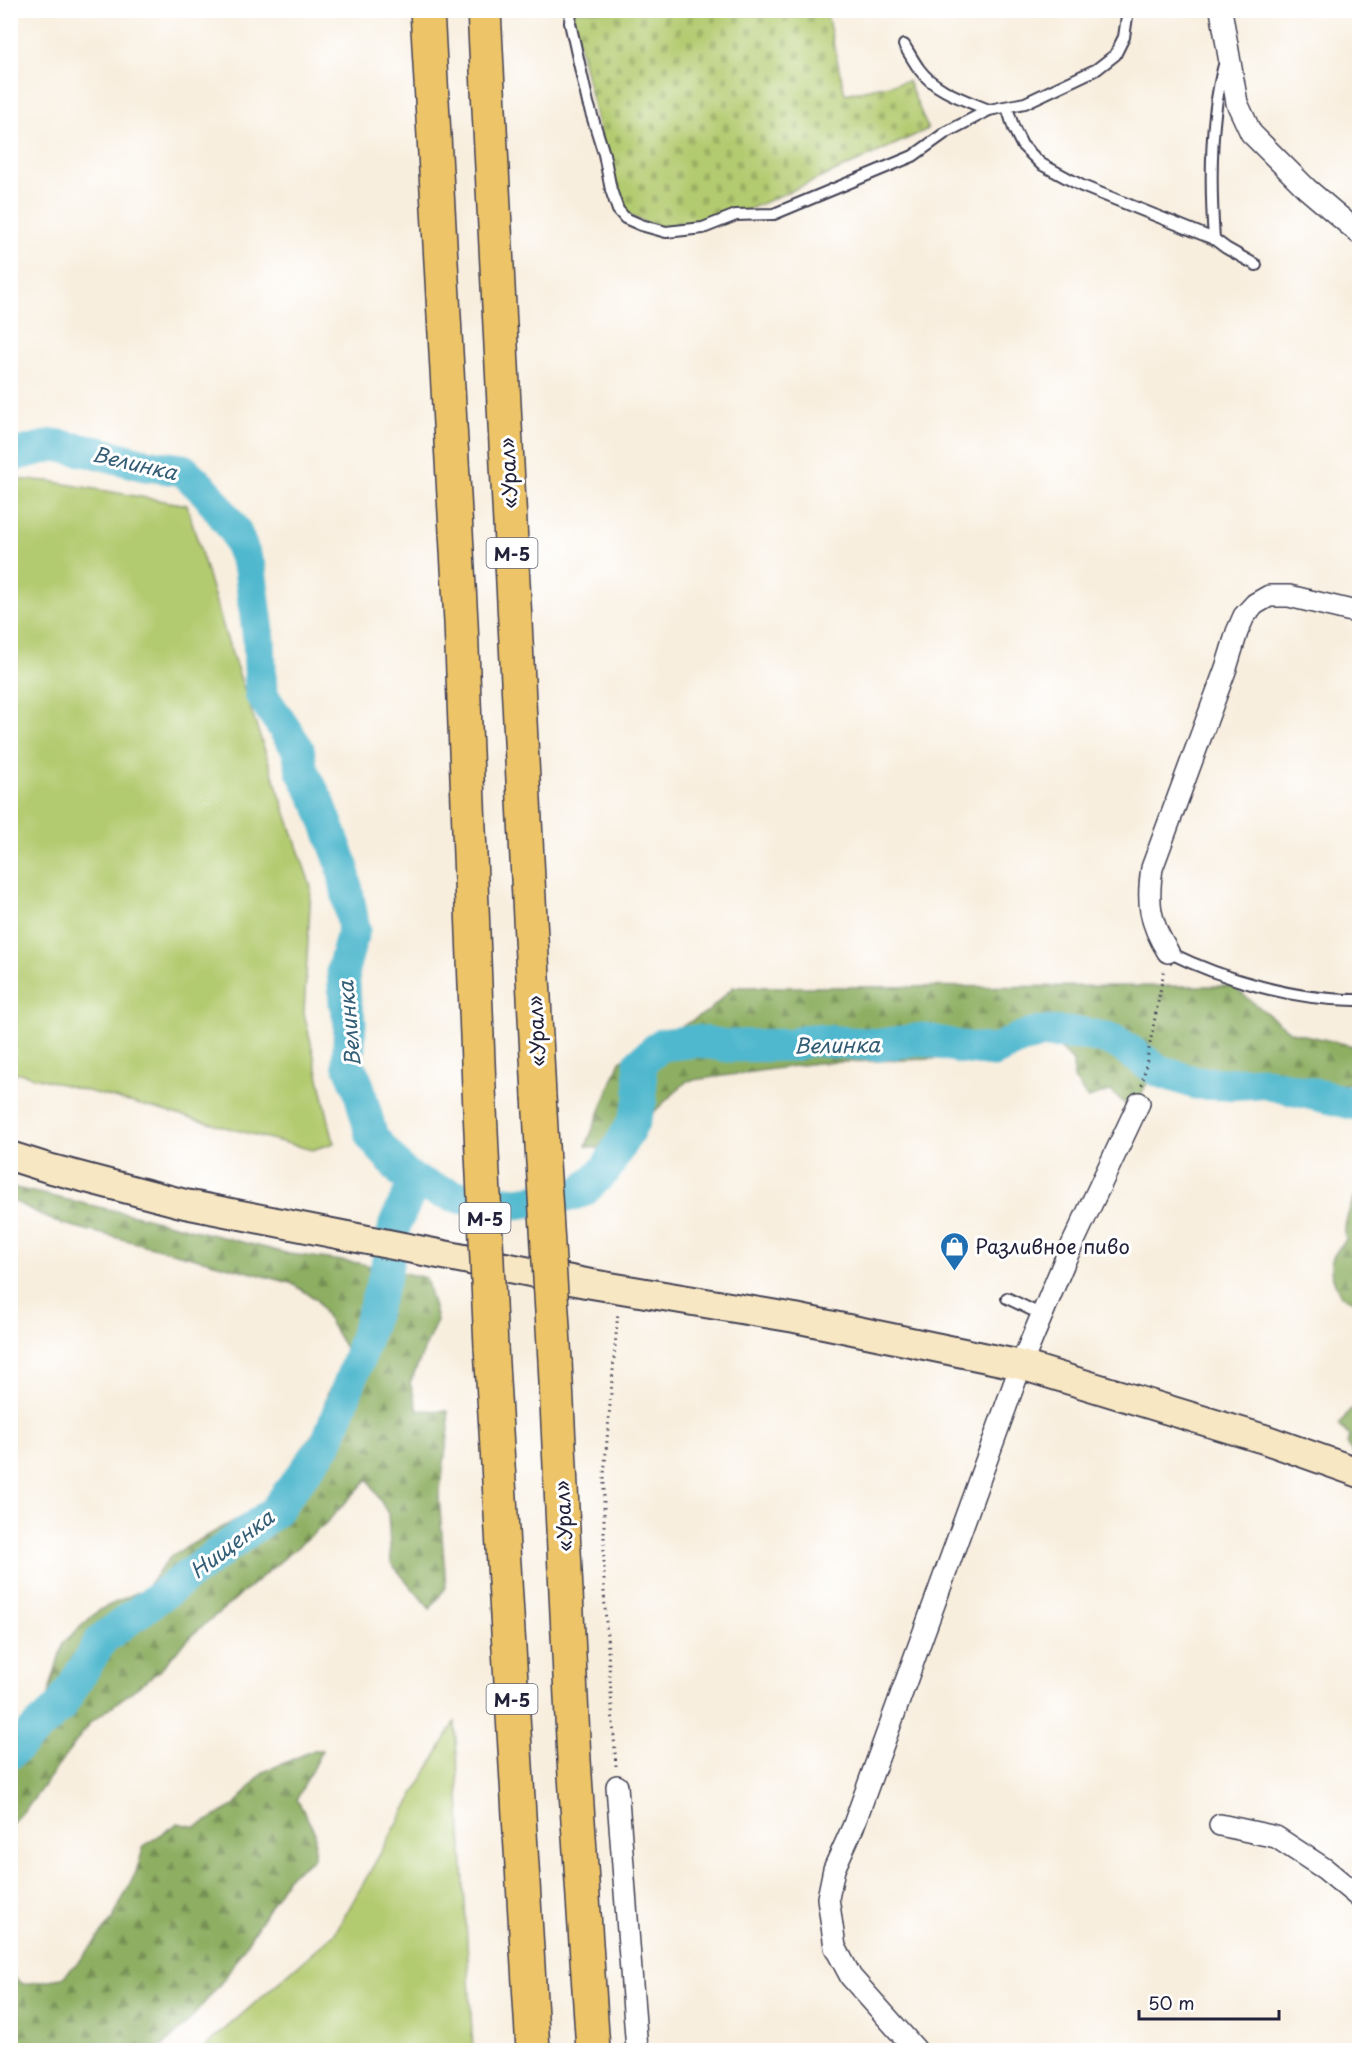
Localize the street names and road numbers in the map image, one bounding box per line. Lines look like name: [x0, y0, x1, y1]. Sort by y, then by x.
street label: «Урал»: [491, 437, 525, 509]
road number: М-5: [486, 538, 538, 568]
street label: «Урал»: [519, 995, 553, 1067]
road number: М-5: [460, 1203, 510, 1233]
street label: «Урал»: [546, 1480, 580, 1552]
road number: М-5: [486, 1684, 538, 1714]

